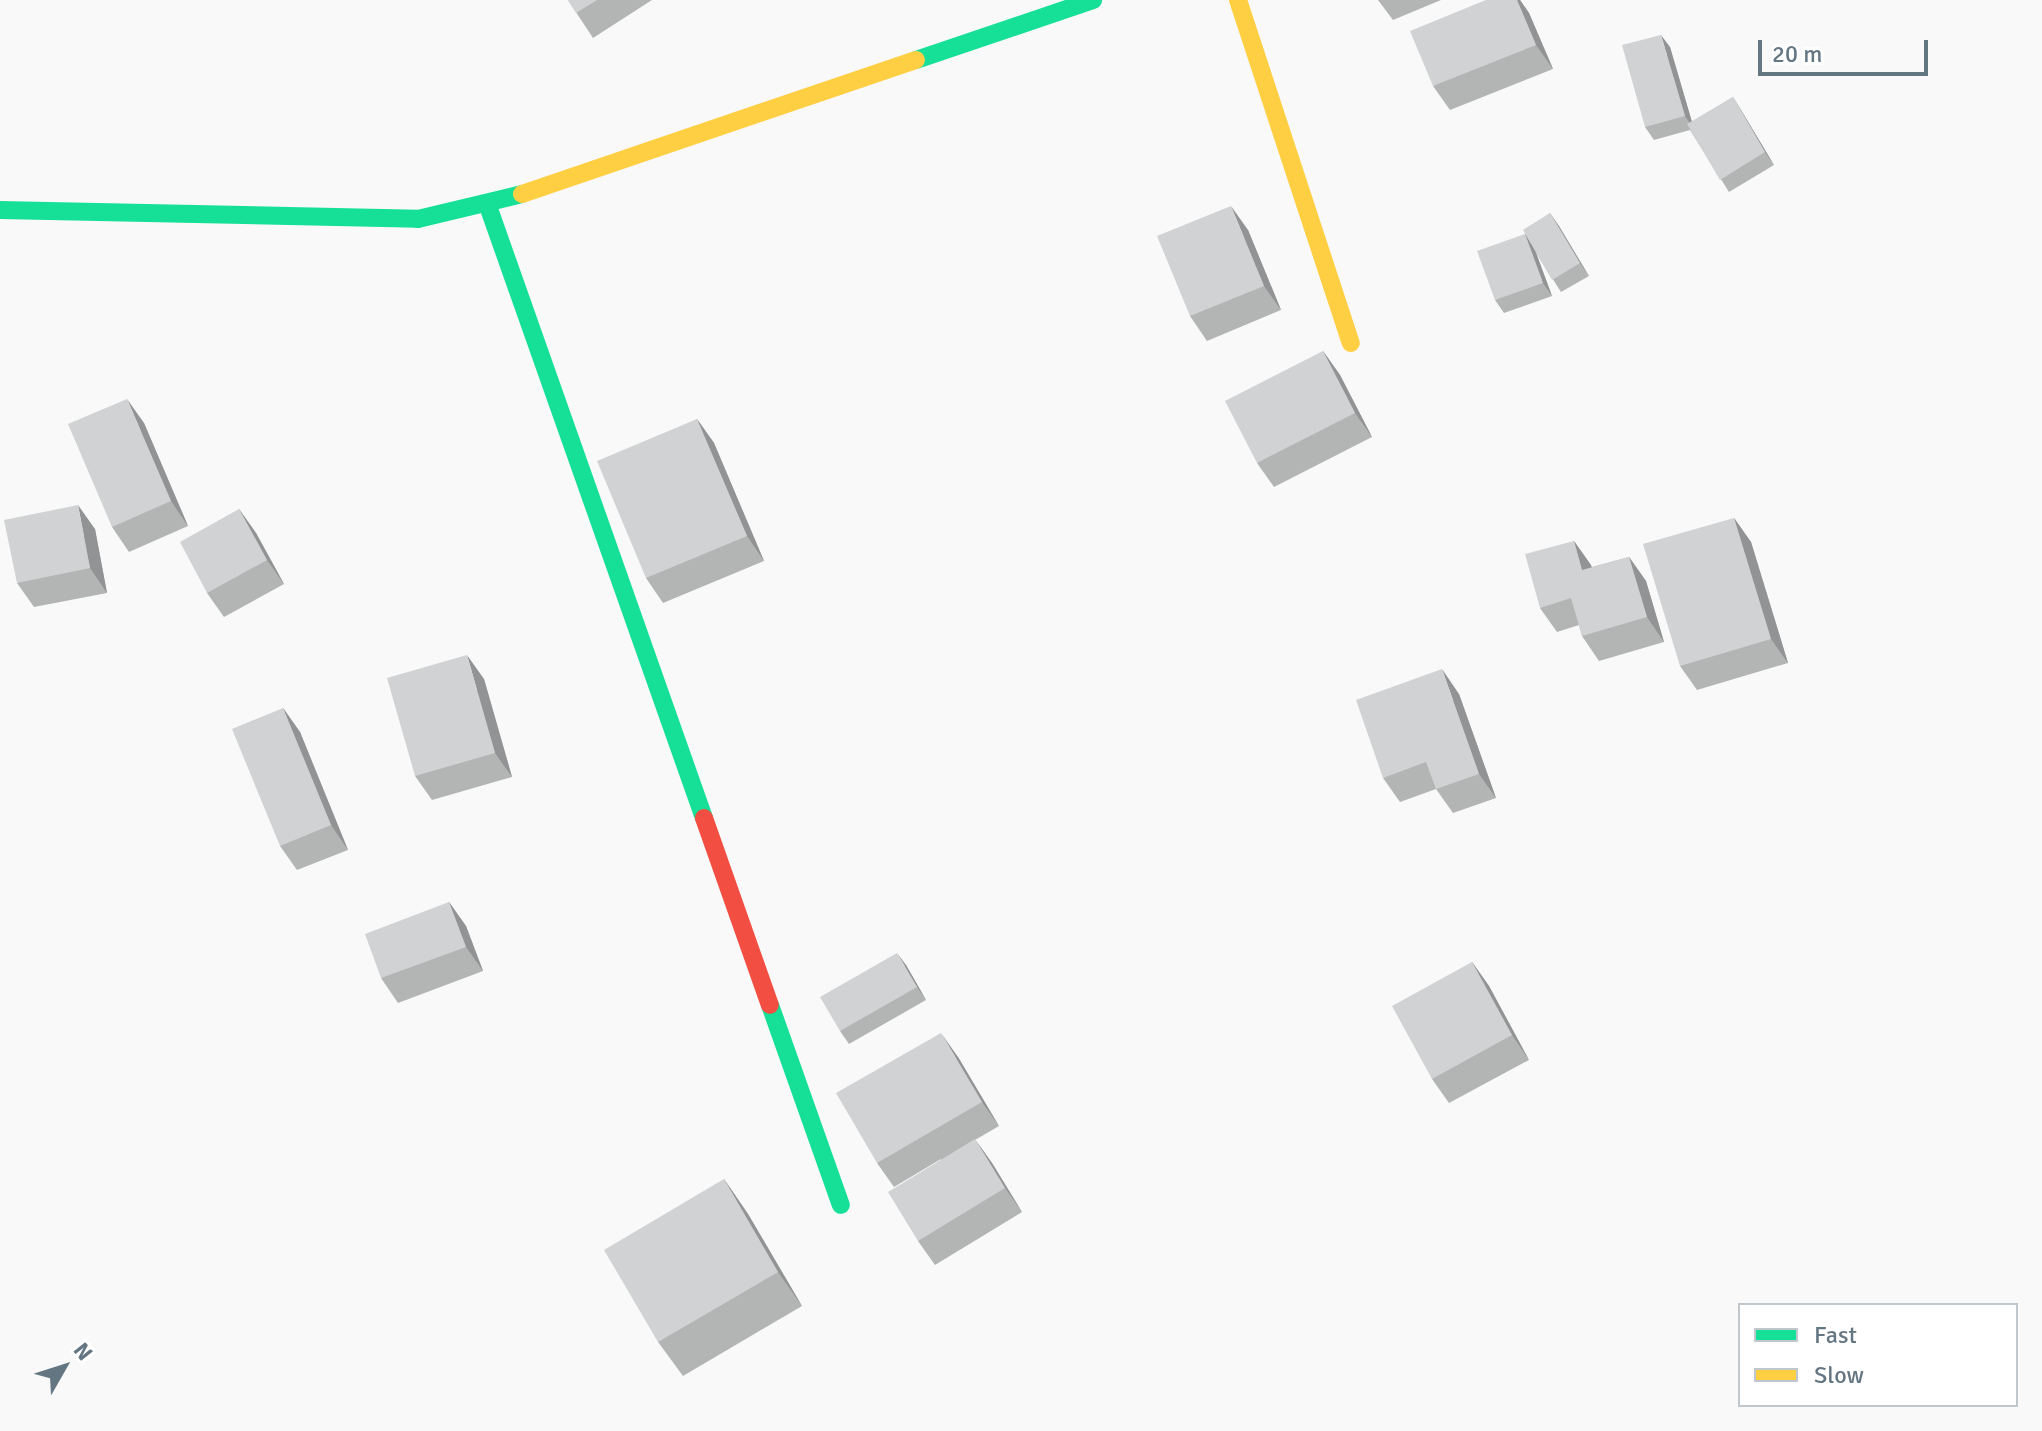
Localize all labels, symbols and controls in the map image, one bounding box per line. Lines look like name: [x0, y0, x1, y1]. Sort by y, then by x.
scale bar: [1762, 24, 1932, 74]
text: 20 m: [1772, 39, 1822, 69]
legend: [1738, 1303, 2018, 1407]
text: Fast: [1814, 1320, 1857, 1350]
north arrow: [24, 1327, 104, 1407]
text: N: [68, 1337, 98, 1366]
text: Slow: [1814, 1360, 1864, 1390]

